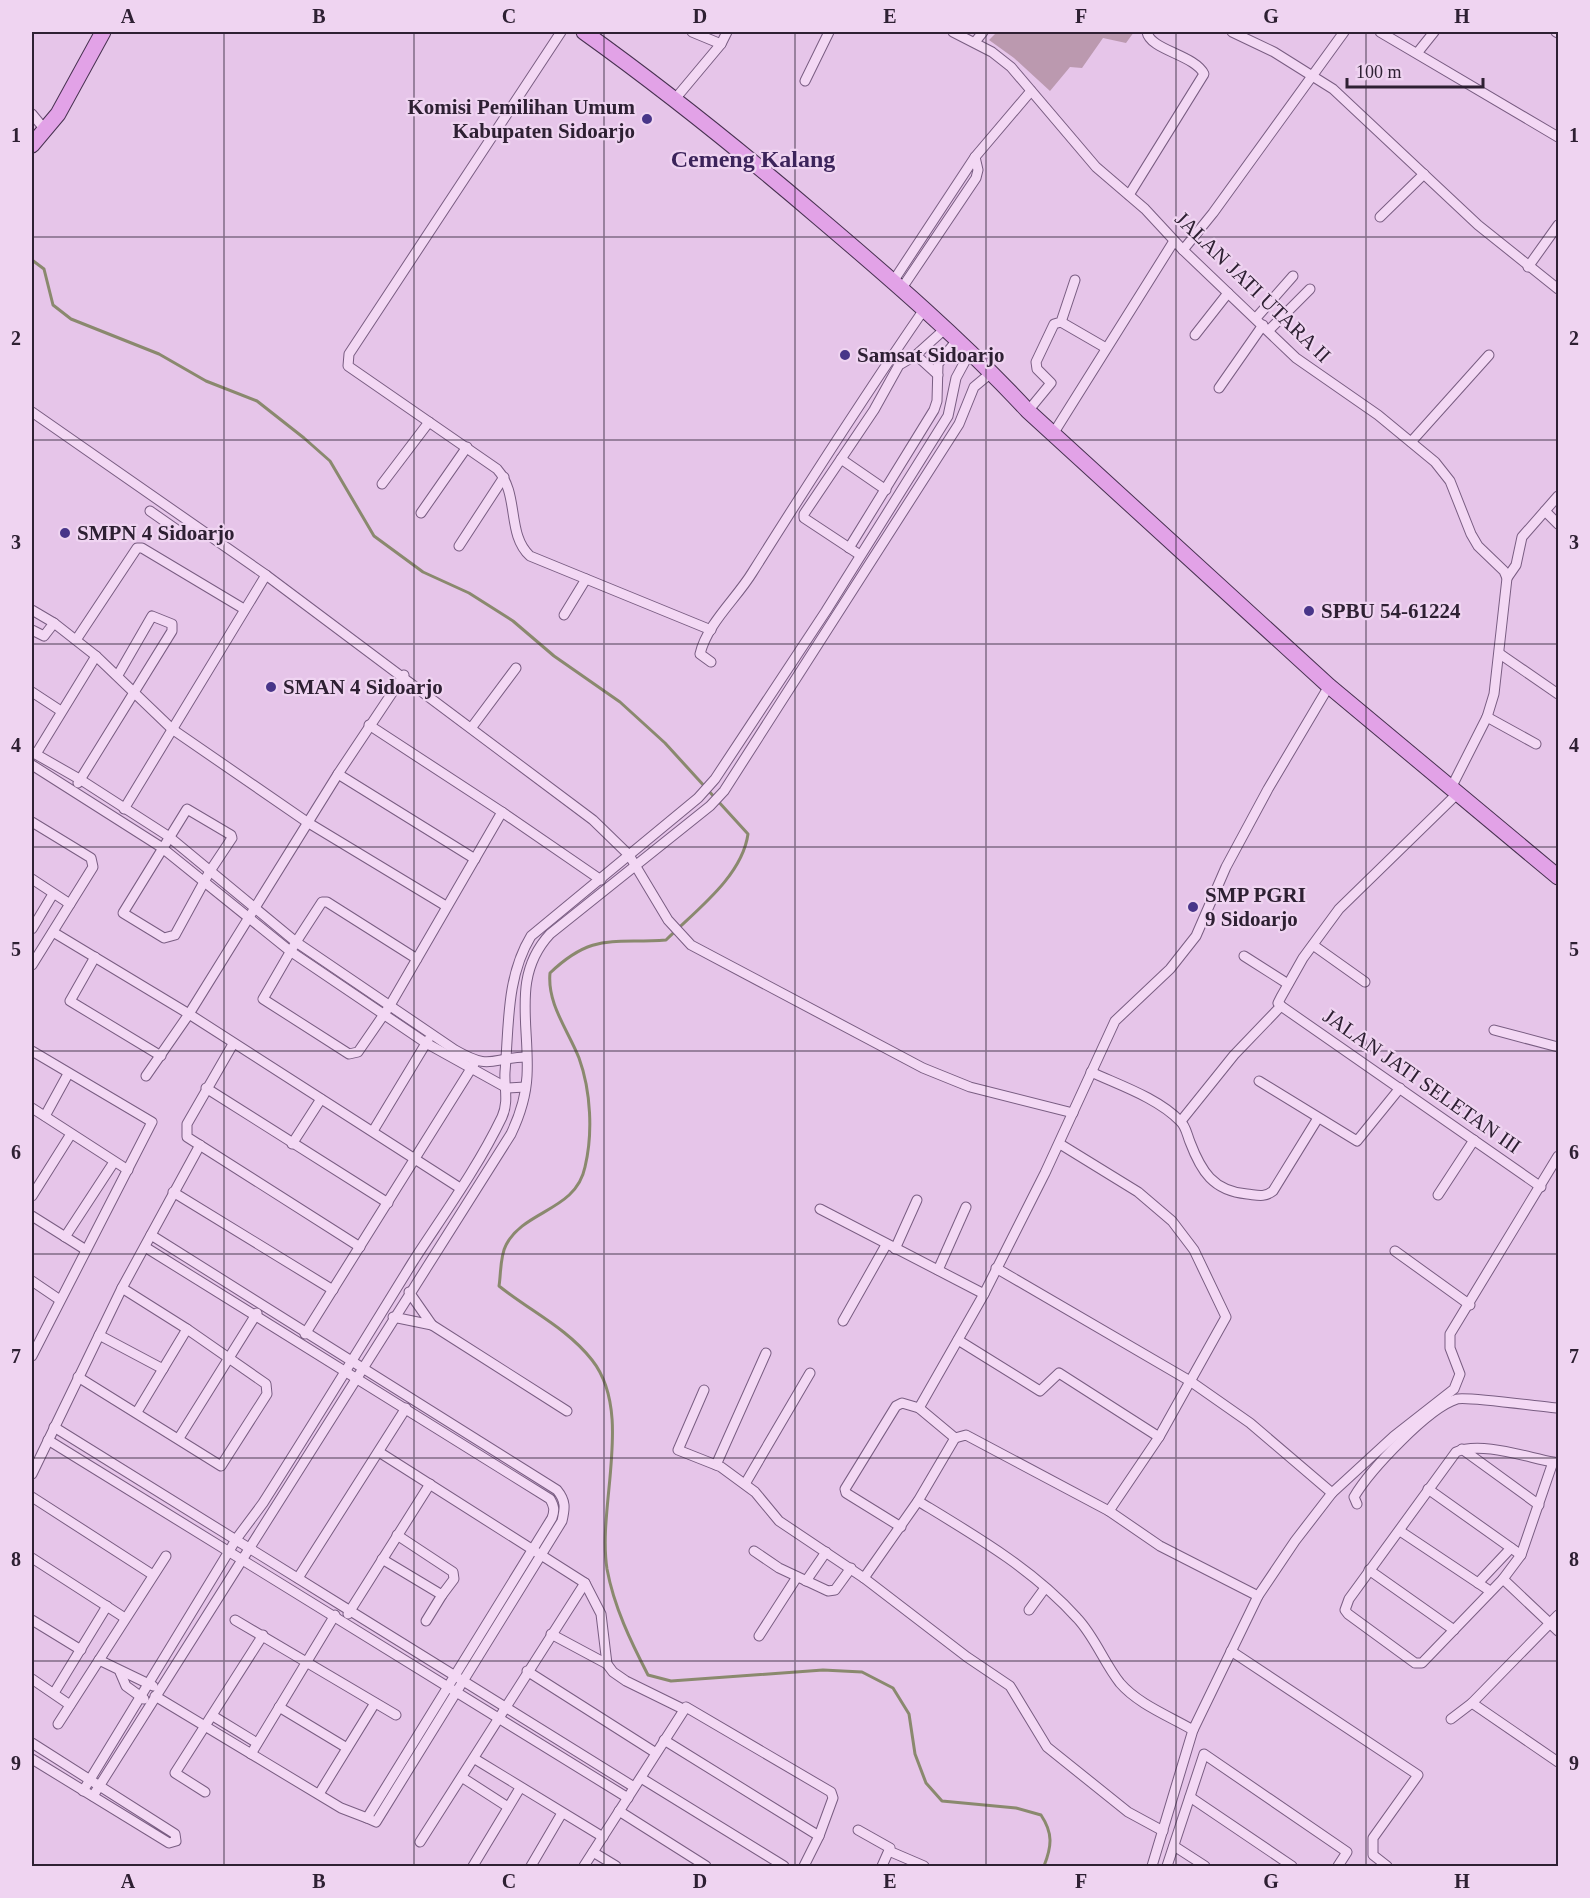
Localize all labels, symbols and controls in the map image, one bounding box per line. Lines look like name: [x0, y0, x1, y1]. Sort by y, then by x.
text: A: [121, 5, 136, 27]
text: B: [312, 5, 326, 27]
text: C: [502, 5, 516, 27]
text: D: [693, 5, 707, 27]
text: E: [883, 5, 897, 27]
text: F: [1075, 5, 1087, 27]
text: G: [1263, 5, 1279, 27]
text: H: [1454, 5, 1470, 27]
scale bar: [1347, 51, 1484, 89]
text: 100 m: [1356, 62, 1402, 82]
place label: Komisi Pemilihan Umum Kabupaten Sidoarjo: [407, 95, 635, 143]
marker: Komisi Pemilihan Umum Kabupaten Sidoarjo: [640, 112, 654, 126]
text: 1: [11, 124, 21, 146]
text: 1: [1569, 124, 1579, 146]
district label: Cemeng Kalang: [671, 146, 835, 172]
street label: JALAN JATI UTARA II: [1170, 207, 1336, 367]
text: 2: [11, 327, 21, 349]
text: 2: [1569, 327, 1579, 349]
place label: Samsat Sidoarjo: [857, 343, 1005, 367]
marker: Samsat Sidoarjo: [838, 348, 852, 362]
place label: SMPN 4 Sidoarjo: [77, 521, 235, 545]
marker: SMPN 4 Sidoarjo: [58, 526, 72, 540]
text: 3: [11, 531, 21, 553]
text: 3: [1569, 531, 1579, 553]
place label: SPBU 54-61224: [1321, 599, 1461, 623]
marker: SPBU 54-61224: [1302, 604, 1316, 618]
place label: SMAN 4 Sidoarjo: [283, 675, 443, 699]
marker: SMAN 4 Sidoarjo: [264, 680, 278, 694]
text: 4: [11, 734, 21, 756]
text: 4: [1569, 734, 1579, 756]
place label: SMP PGRI 9 Sidoarjo: [1205, 883, 1306, 931]
marker: SMP PGRI 9 Sidoarjo: [1186, 900, 1200, 914]
text: 5: [11, 938, 21, 960]
text: 5: [1569, 938, 1579, 960]
street label: JALAN JATI SELETAN III: [1319, 1004, 1525, 1158]
text: 6: [11, 1141, 21, 1163]
text: 6: [1569, 1141, 1579, 1163]
text: 7: [11, 1345, 21, 1367]
text: 7: [1569, 1345, 1579, 1367]
text: 8: [11, 1548, 21, 1570]
text: 8: [1569, 1548, 1579, 1570]
text: 9: [11, 1752, 21, 1774]
text: 9: [1569, 1752, 1579, 1774]
text: A: [121, 1870, 136, 1892]
text: B: [312, 1870, 326, 1892]
text: C: [502, 1870, 516, 1892]
text: D: [693, 1870, 707, 1892]
text: E: [883, 1870, 897, 1892]
text: F: [1075, 1870, 1087, 1892]
text: G: [1263, 1870, 1279, 1892]
text: H: [1454, 1870, 1470, 1892]

